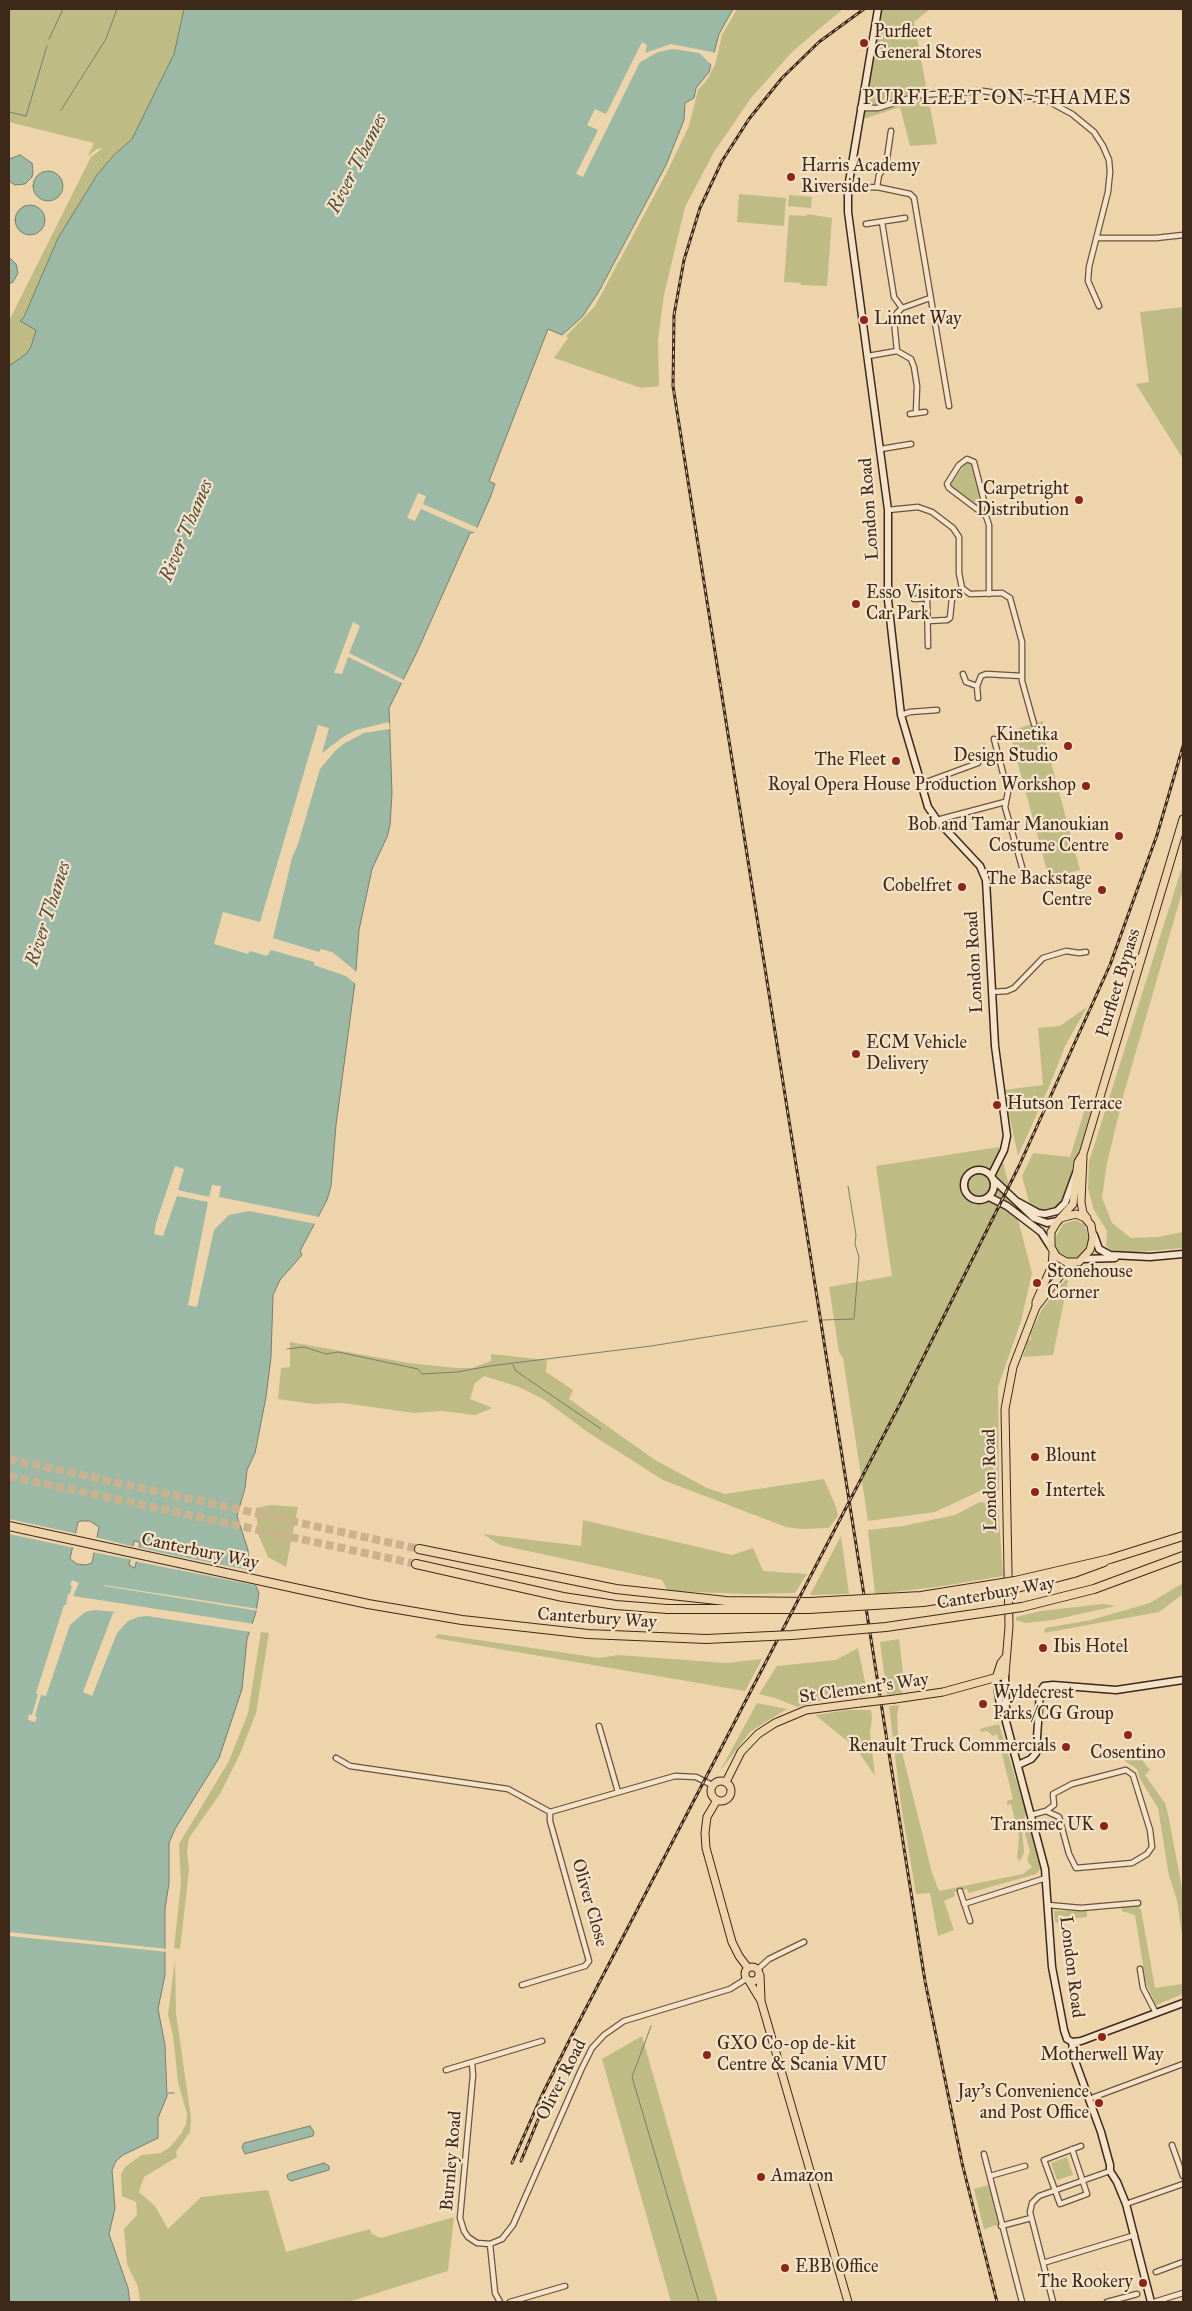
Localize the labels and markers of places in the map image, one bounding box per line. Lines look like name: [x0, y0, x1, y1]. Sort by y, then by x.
place label: Purfleet General Stores: [874, 22, 982, 64]
marker: Purfleet General Stores: [858, 37, 870, 49]
place label: Harris Academy Riverside: [801, 156, 920, 198]
marker: Harris Academy Riverside: [785, 171, 797, 183]
place label: Linnet Way: [874, 309, 962, 331]
marker: Linnet Way: [858, 314, 870, 326]
place label: Carpetright Distribution: [977, 479, 1069, 522]
marker: Carpetright Distribution: [1073, 494, 1085, 506]
place label: Esso Visitors Car Park: [866, 583, 963, 626]
marker: Esso Visitors Car Park: [850, 598, 862, 610]
place label: Kinetika Design Studio: [953, 725, 1058, 768]
marker: Kinetika Design Studio: [1062, 740, 1074, 752]
place label: The Fleet: [814, 750, 886, 772]
marker: The Fleet: [890, 755, 902, 767]
place label: Royal Opera House Production Workshop: [768, 775, 1076, 797]
marker: Royal Opera House Production Workshop: [1080, 780, 1092, 792]
place label: Bob and Tamar Manoukian Costume Centre: [907, 815, 1109, 858]
marker: Bob and Tamar Manoukian Costume Centre: [1113, 830, 1125, 842]
place label: The Backstage Centre: [986, 869, 1092, 912]
place label: Cobelfret: [883, 876, 952, 898]
marker: Cobelfret: [956, 881, 968, 893]
marker: The Backstage Centre: [1096, 884, 1108, 896]
place label: ECM Vehicle Delivery: [866, 1033, 967, 1076]
marker: ECM Vehicle Delivery: [850, 1048, 862, 1060]
place label: Hutson Terrace: [1007, 1094, 1122, 1116]
marker: Hutson Terrace: [991, 1099, 1003, 1111]
place label: Stonehouse Corner: [1047, 1262, 1133, 1304]
marker: Stonehouse Corner: [1031, 1277, 1043, 1289]
place label: Blount: [1045, 1446, 1097, 1468]
marker: Blount: [1029, 1451, 1041, 1463]
place label: Intertek: [1045, 1481, 1105, 1503]
marker: Intertek: [1029, 1486, 1041, 1498]
place label: Ibis Hotel: [1053, 1637, 1128, 1659]
marker: Ibis Hotel: [1037, 1642, 1049, 1654]
place label: Wyldecrest Parks/CG Group: [993, 1683, 1114, 1726]
marker: Wyldecrest Parks/CG Group: [977, 1698, 989, 1710]
marker: Cosentino: [1122, 1729, 1134, 1741]
place label: Renault Truck Commercials: [848, 1736, 1056, 1758]
marker: Renault Truck Commercials: [1060, 1741, 1072, 1753]
place label: Cosentino: [1090, 1743, 1166, 1765]
place label: Transmec UK: [990, 1815, 1094, 1837]
marker: Transmec UK: [1098, 1820, 1110, 1832]
marker: Motherwell Way: [1096, 2031, 1108, 2043]
place label: GXO Co-op de-kit Centre & Scania VMU: [717, 2034, 887, 2076]
place label: Motherwell Way: [1040, 2045, 1164, 2067]
marker: GXO Co-op de-kit Centre & Scania VMU: [701, 2049, 713, 2061]
place label: Jay's Convenience and Post Office: [957, 2082, 1089, 2124]
marker: Jay's Convenience and Post Office: [1093, 2097, 1105, 2109]
place label: Amazon: [771, 2166, 833, 2188]
marker: Amazon: [755, 2171, 767, 2183]
place label: EBB Office: [795, 2257, 879, 2279]
marker: EBB Office: [779, 2262, 791, 2274]
place label: The Rookery: [1038, 2272, 1133, 2294]
marker: The Rookery: [1137, 2277, 1149, 2289]

